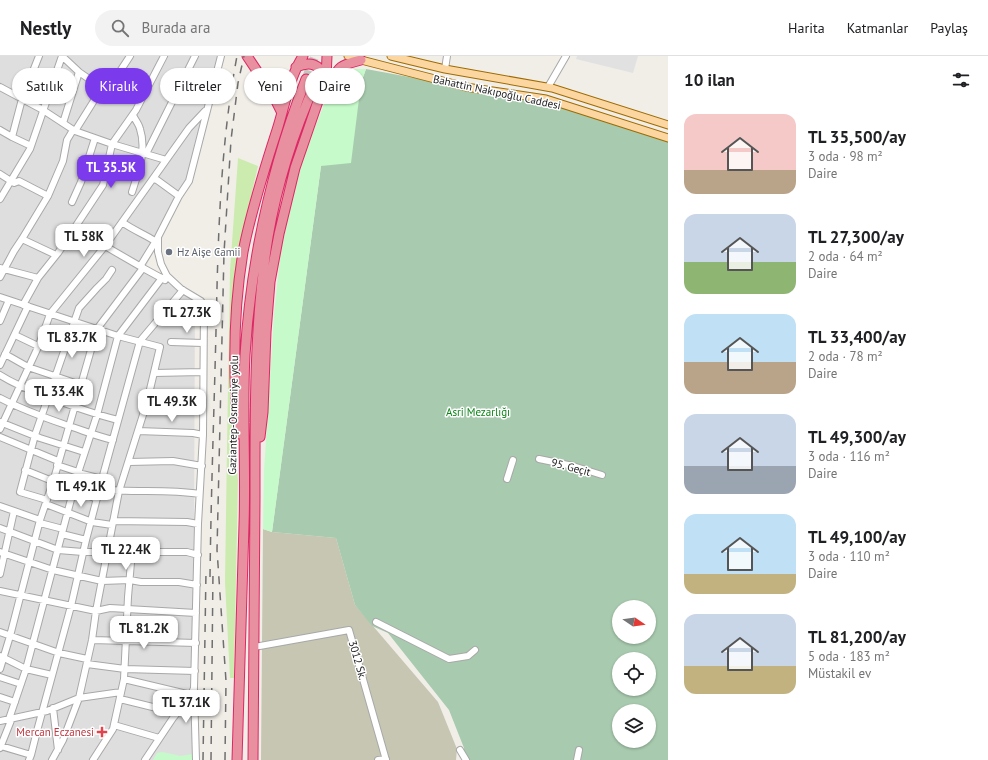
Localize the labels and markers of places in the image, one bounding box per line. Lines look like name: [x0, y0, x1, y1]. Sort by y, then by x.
pin: TL 35.5K: [70, 155, 152, 189]
pin: TL 58K: [51, 224, 117, 258]
place label: Hz Aişe Camii: [177, 245, 241, 259]
marker: Hz Aişe Camii: [164, 247, 174, 257]
pin: TL 27.3K: [146, 300, 228, 334]
pin: TL 83.7K: [31, 325, 113, 359]
pin: TL 33.4K: [18, 379, 100, 413]
pin: TL 49.3K: [131, 389, 213, 423]
pin: TL 49.1K: [40, 474, 122, 508]
pin: TL 22.4K: [85, 537, 167, 571]
pin: TL 81.2K: [103, 616, 185, 650]
pin: TL 37.1K: [145, 690, 227, 724]
place label: Mercan Eczanesi: [16, 725, 94, 739]
marker: Mercan Eczanesi: [97, 727, 107, 737]

